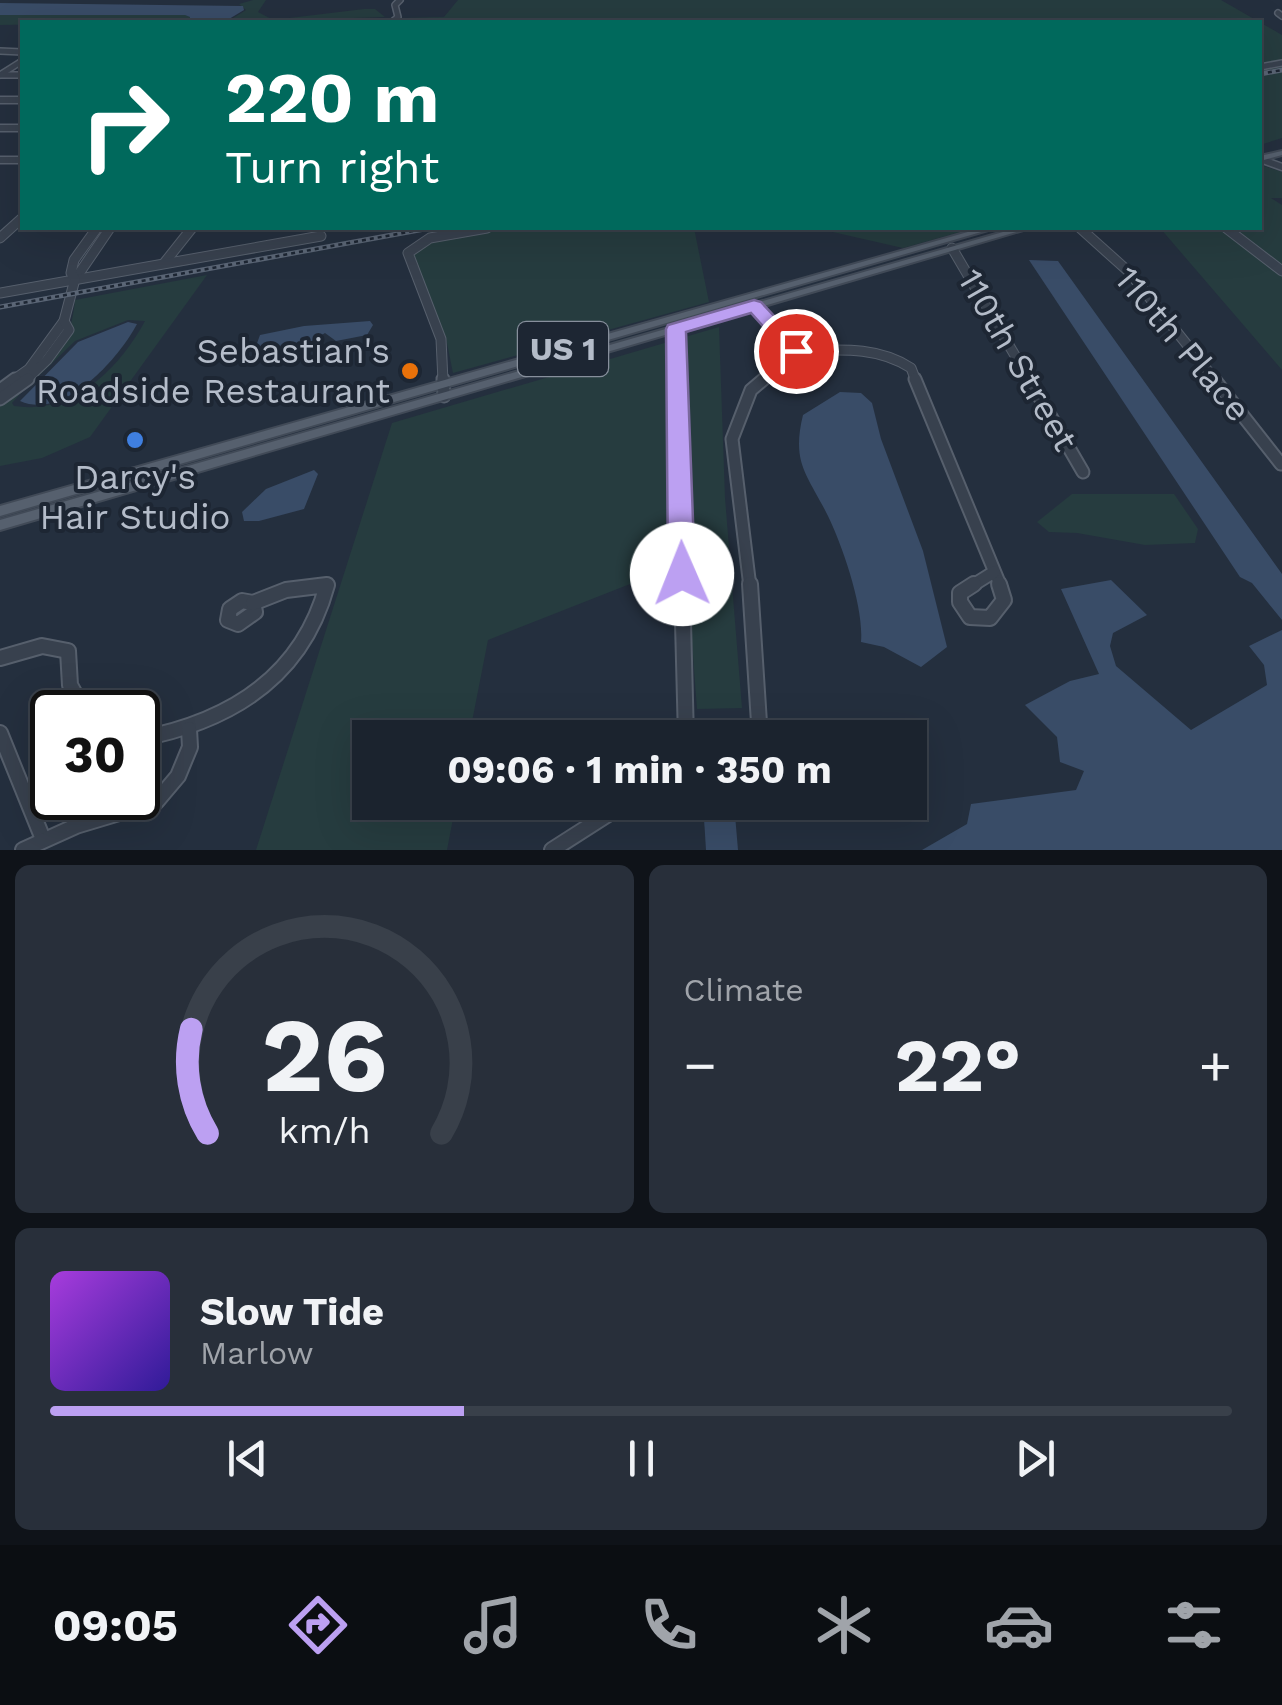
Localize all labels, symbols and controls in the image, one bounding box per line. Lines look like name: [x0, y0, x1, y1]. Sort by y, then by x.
text: 220 m: [225, 57, 439, 139]
icon: right: [60, 60, 190, 190]
text: Turn right: [225, 141, 439, 194]
street label: 110th Place: [1106, 258, 1260, 430]
street label: 110th Street: [949, 262, 1087, 459]
pin: [754, 309, 839, 394]
road number: US 1: [518, 322, 608, 376]
icon: arrive: [769, 324, 824, 379]
place label: Sebastian's Roadside Restaurant: [36, 330, 390, 412]
marker: Sebastian's Roadside Restaurant: [399, 360, 421, 382]
marker: Darcy's Hair Studio: [124, 429, 146, 451]
place label: Darcy's Hair Studio: [40, 456, 230, 538]
position arrow: [630, 522, 734, 626]
speed limit sign: 30: [30, 690, 160, 820]
text: 09:06 · 1 min · 350 m: [447, 748, 832, 792]
text: Climate: [684, 971, 804, 1009]
text: 26: [261, 994, 387, 1116]
text: 22°: [894, 1021, 1021, 1109]
text: −: [684, 1033, 717, 1097]
text: +: [1199, 1033, 1232, 1097]
text: km/h: [278, 1110, 370, 1152]
text: Slow Tide: [200, 1290, 384, 1334]
text: Marlow: [200, 1334, 314, 1372]
icon: previous: [220, 1431, 275, 1486]
icon: pause: [614, 1431, 669, 1486]
icon: next: [1008, 1431, 1063, 1486]
icon: directions: [283, 1590, 353, 1660]
icon: music: [458, 1590, 528, 1660]
icon: phone: [634, 1590, 704, 1660]
icon: climate: [809, 1590, 879, 1660]
icon: car: [984, 1590, 1054, 1660]
icon: filters: [1159, 1590, 1229, 1660]
text: 09:05: [53, 1599, 178, 1652]

